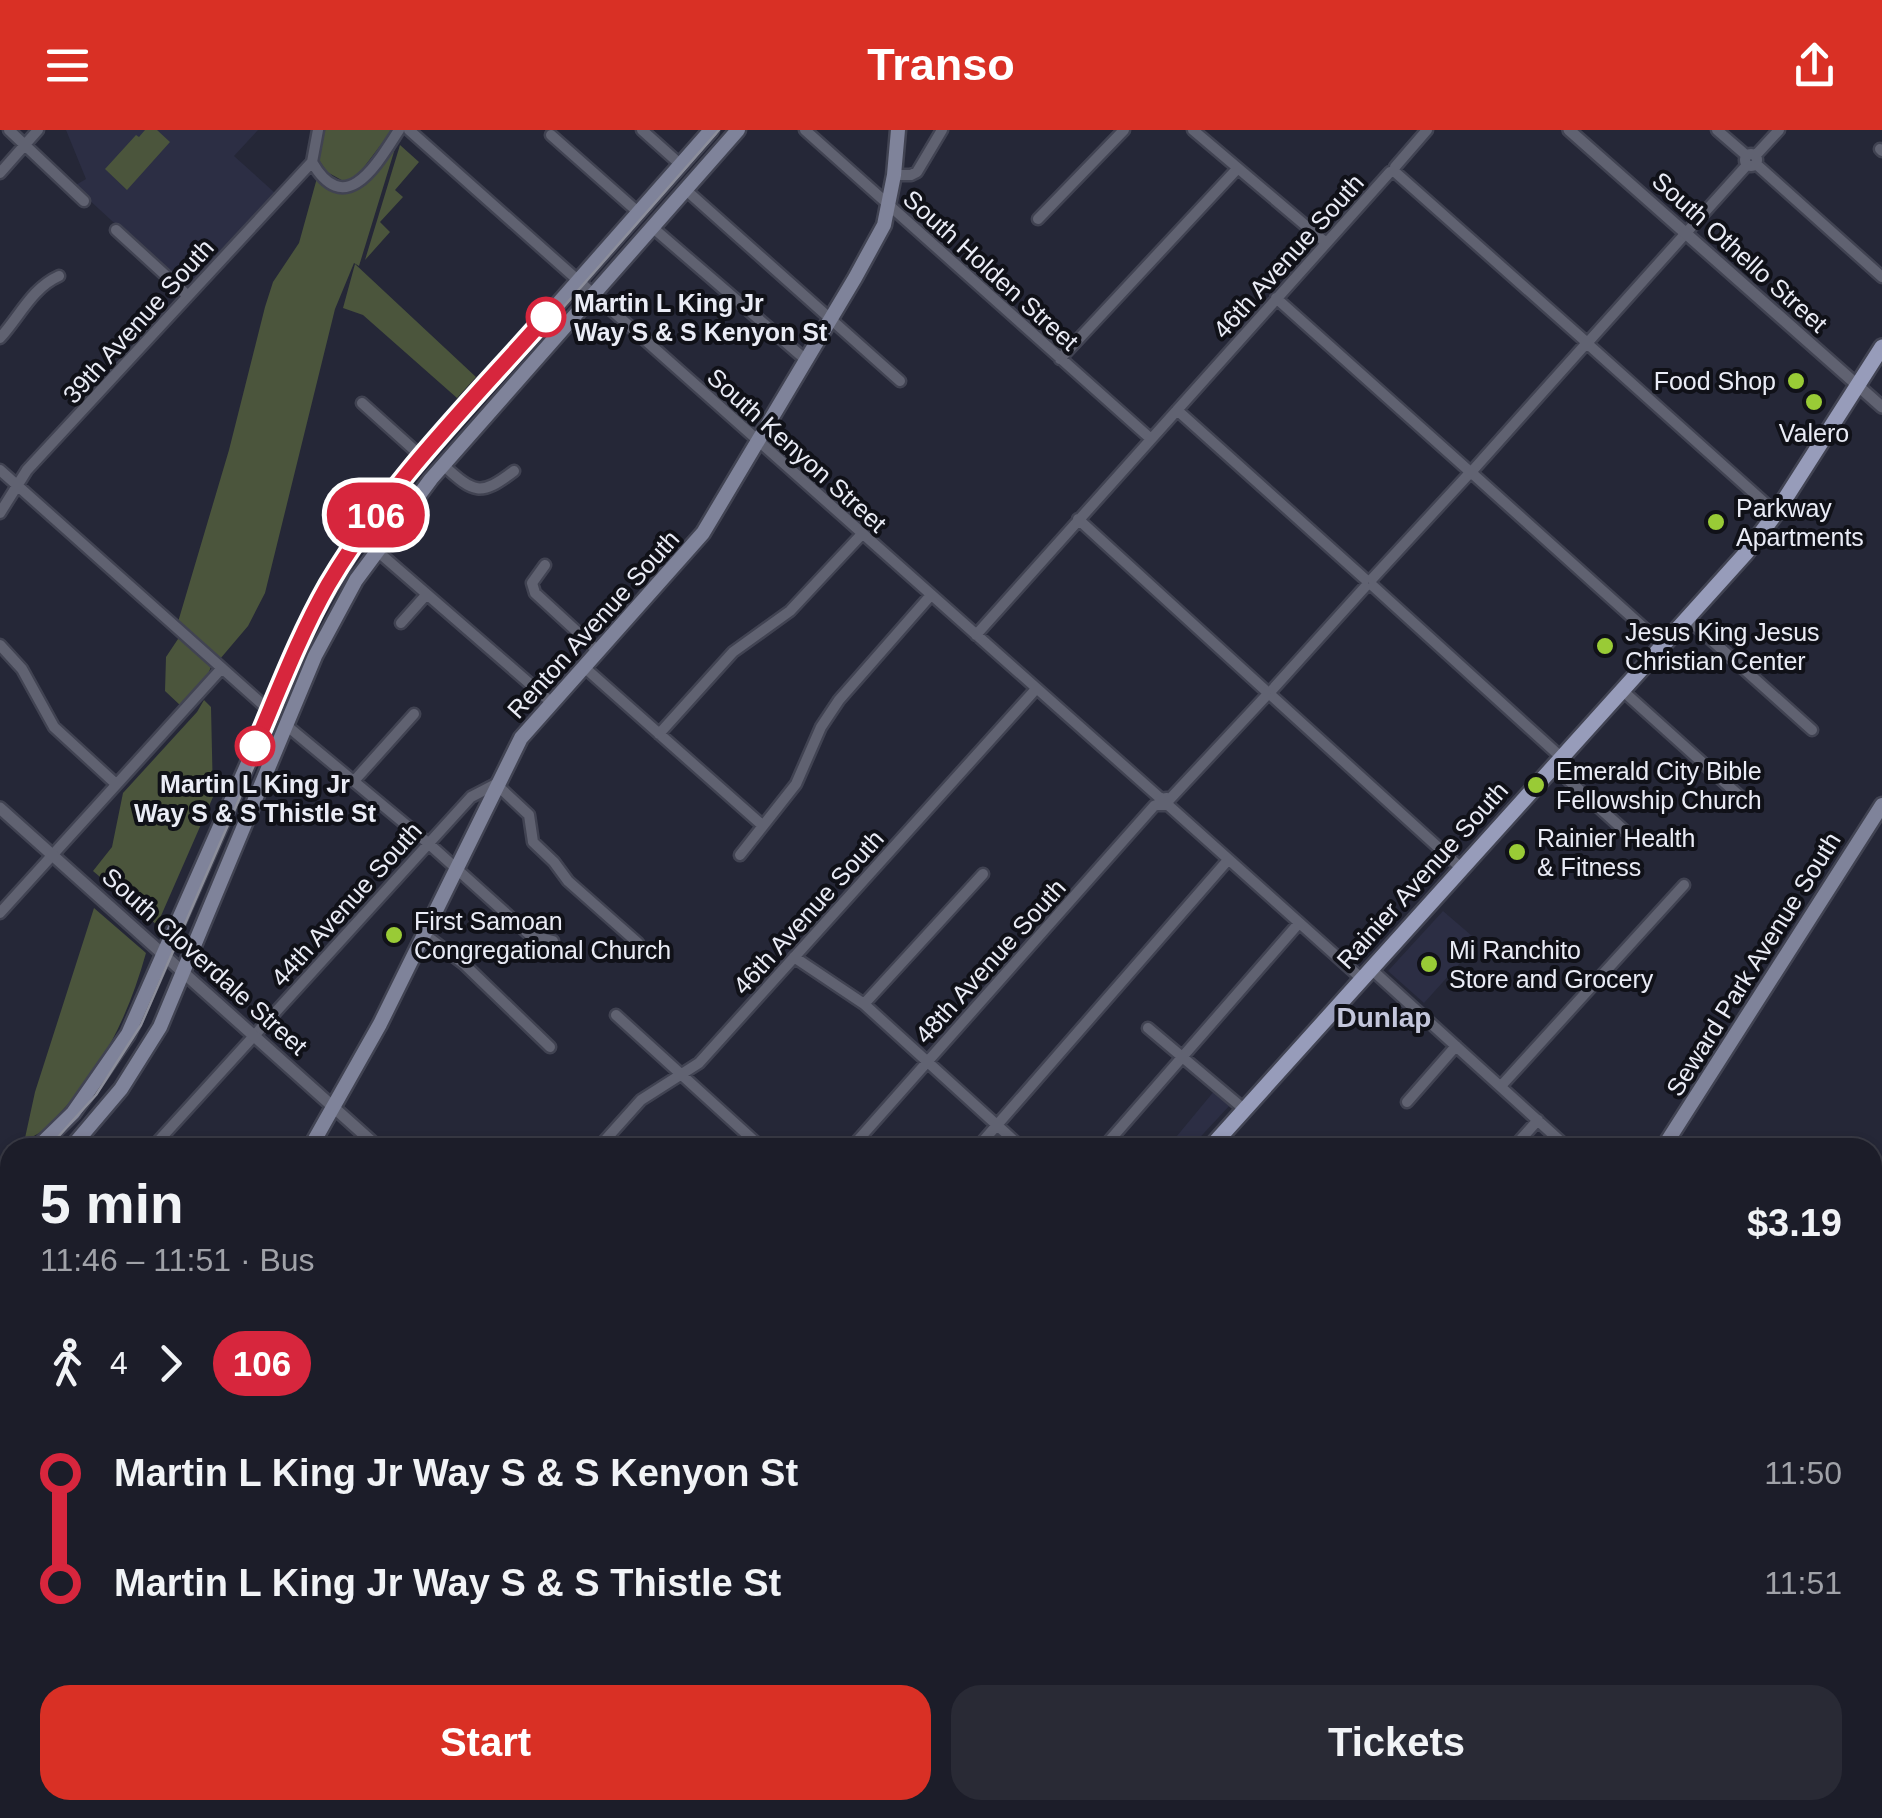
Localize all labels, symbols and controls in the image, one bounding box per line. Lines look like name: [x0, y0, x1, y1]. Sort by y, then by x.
icon: menu: [40, 38, 95, 93]
icon: share: [1787, 38, 1842, 93]
text: Transo: [867, 39, 1015, 90]
street label: South Othello Street: [1647, 166, 1833, 338]
street label: 46th Avenue South: [1207, 168, 1369, 344]
street label: South Holden Street: [898, 184, 1084, 356]
street label: 39th Avenue South: [57, 233, 219, 409]
place label: Martin L King Jr Way S & S Kenyon St: [574, 289, 828, 346]
marker: Martin L King Jr Way S & S Kenyon St: [527, 298, 565, 336]
street label: South Kenyon Street: [702, 362, 892, 538]
place label: Food Shop: [1654, 367, 1776, 395]
marker: Food Shop: [1785, 370, 1807, 392]
marker: Valero: [1803, 391, 1825, 413]
place label: Valero: [1779, 419, 1849, 447]
line badge: 106: [318, 482, 434, 548]
place label: Parkway Apartments: [1736, 494, 1864, 551]
text: 106: [347, 496, 405, 535]
marker: Parkway Apartments: [1705, 511, 1727, 533]
street label: Renton Avenue South: [501, 524, 685, 724]
place label: Jesus King Jesus Christian Center: [1625, 618, 1820, 675]
marker: Jesus King Jesus Christian Center: [1594, 635, 1616, 657]
marker: Martin L King Jr Way S & S Thistle St: [236, 727, 274, 765]
place label: Emerald City Bible Fellowship Church: [1556, 757, 1762, 814]
place label: Martin L King Jr Way S & S Thistle St: [134, 770, 377, 827]
marker: Emerald City Bible Fellowship Church: [1525, 774, 1547, 796]
street label: Rainier Avenue South: [1331, 776, 1513, 974]
street label: 44th Avenue South: [265, 816, 427, 992]
street label: 46th Avenue South: [727, 824, 889, 1000]
place label: Rainier Health & Fitness: [1537, 824, 1695, 881]
street label: Seward Park Avenue South: [1660, 827, 1846, 1101]
marker: Rainier Health & Fitness: [1506, 841, 1528, 863]
street label: South Cloverdale Street: [97, 862, 313, 1060]
street label: 48th Avenue South: [909, 873, 1071, 1049]
place label: First Samoan Congregational Church: [414, 907, 671, 964]
marker: First Samoan Congregational Church: [383, 924, 405, 946]
place label: Mi Ranchito Store and Grocery: [1449, 936, 1654, 993]
marker: Mi Ranchito Store and Grocery: [1418, 953, 1440, 975]
district label: Dunlap: [1337, 1002, 1431, 1033]
text: 5 min: [40, 1173, 184, 1235]
text: $3.19: [1747, 1202, 1842, 1244]
text: 11:46 – 11:51 · Bus: [40, 1242, 315, 1278]
icon: walk: [40, 1336, 95, 1391]
icon: forward: [143, 1336, 198, 1391]
text: 106: [233, 1344, 291, 1383]
text: 4: [110, 1345, 128, 1381]
text: Martin L King Jr Way S & S Kenyon St: [114, 1452, 798, 1494]
text: 11:50: [1764, 1455, 1842, 1491]
text: Martin L King Jr Way S & S Thistle St: [114, 1562, 781, 1604]
text: 11:51: [1764, 1565, 1842, 1601]
button: Start: [40, 1685, 931, 1800]
button: Tickets: [951, 1685, 1842, 1800]

